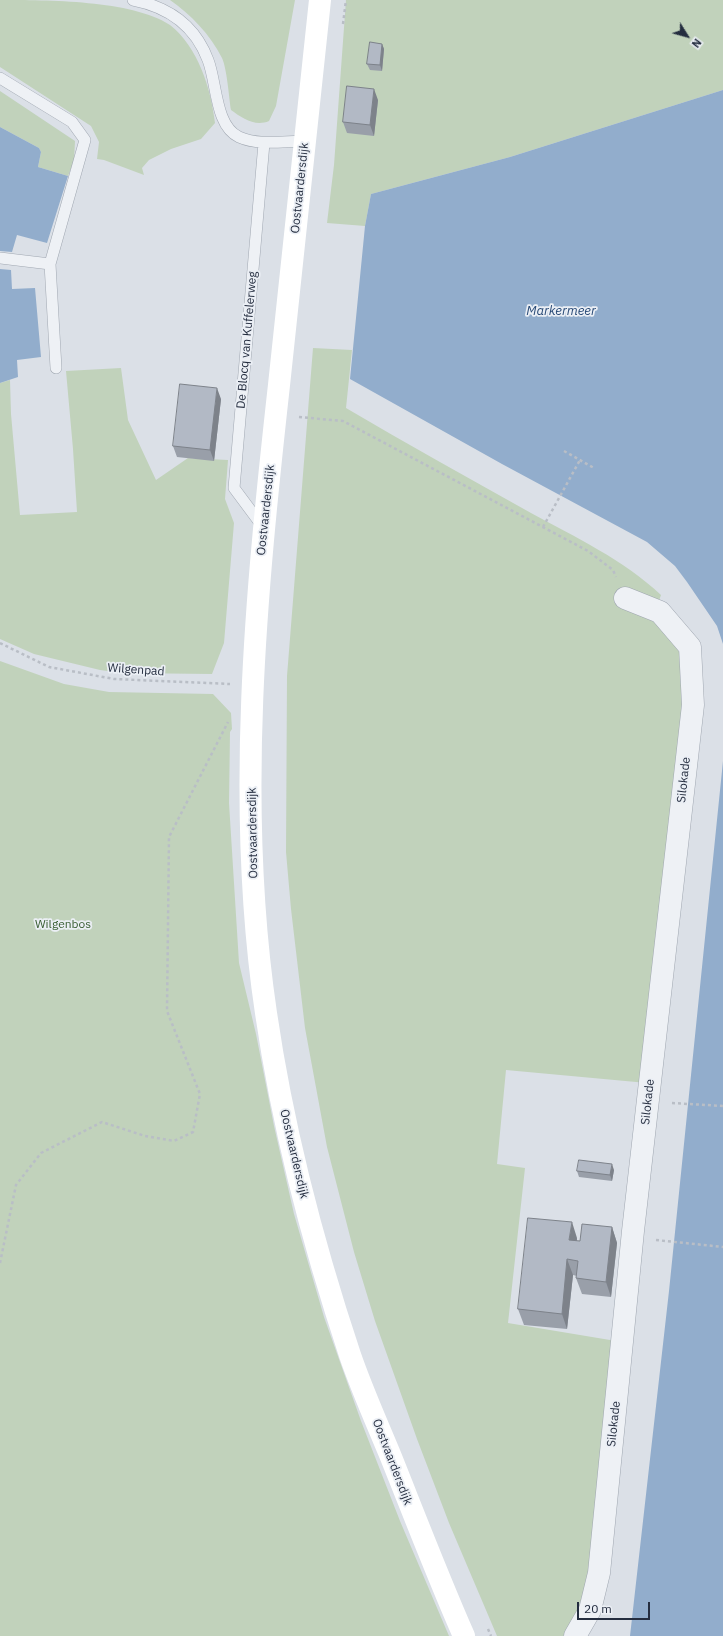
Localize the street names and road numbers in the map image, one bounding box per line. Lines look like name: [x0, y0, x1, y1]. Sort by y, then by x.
street label: Oostvaardersdijk: [288, 142, 312, 234]
street label: De Blocq van Kuffelerweg: [234, 271, 260, 409]
street label: Oostvaardersdijk: [254, 464, 278, 556]
street label: Wilgenpad: [107, 661, 165, 679]
street label: Silokade: [674, 756, 694, 804]
street label: Oostvaardersdijk: [245, 787, 261, 879]
street label: Silokade: [638, 1078, 658, 1126]
street label: Oostvaardersdijk: [277, 1108, 311, 1200]
street label: Silokade: [604, 1400, 624, 1448]
street label: Oostvaardersdijk: [369, 1417, 415, 1507]

